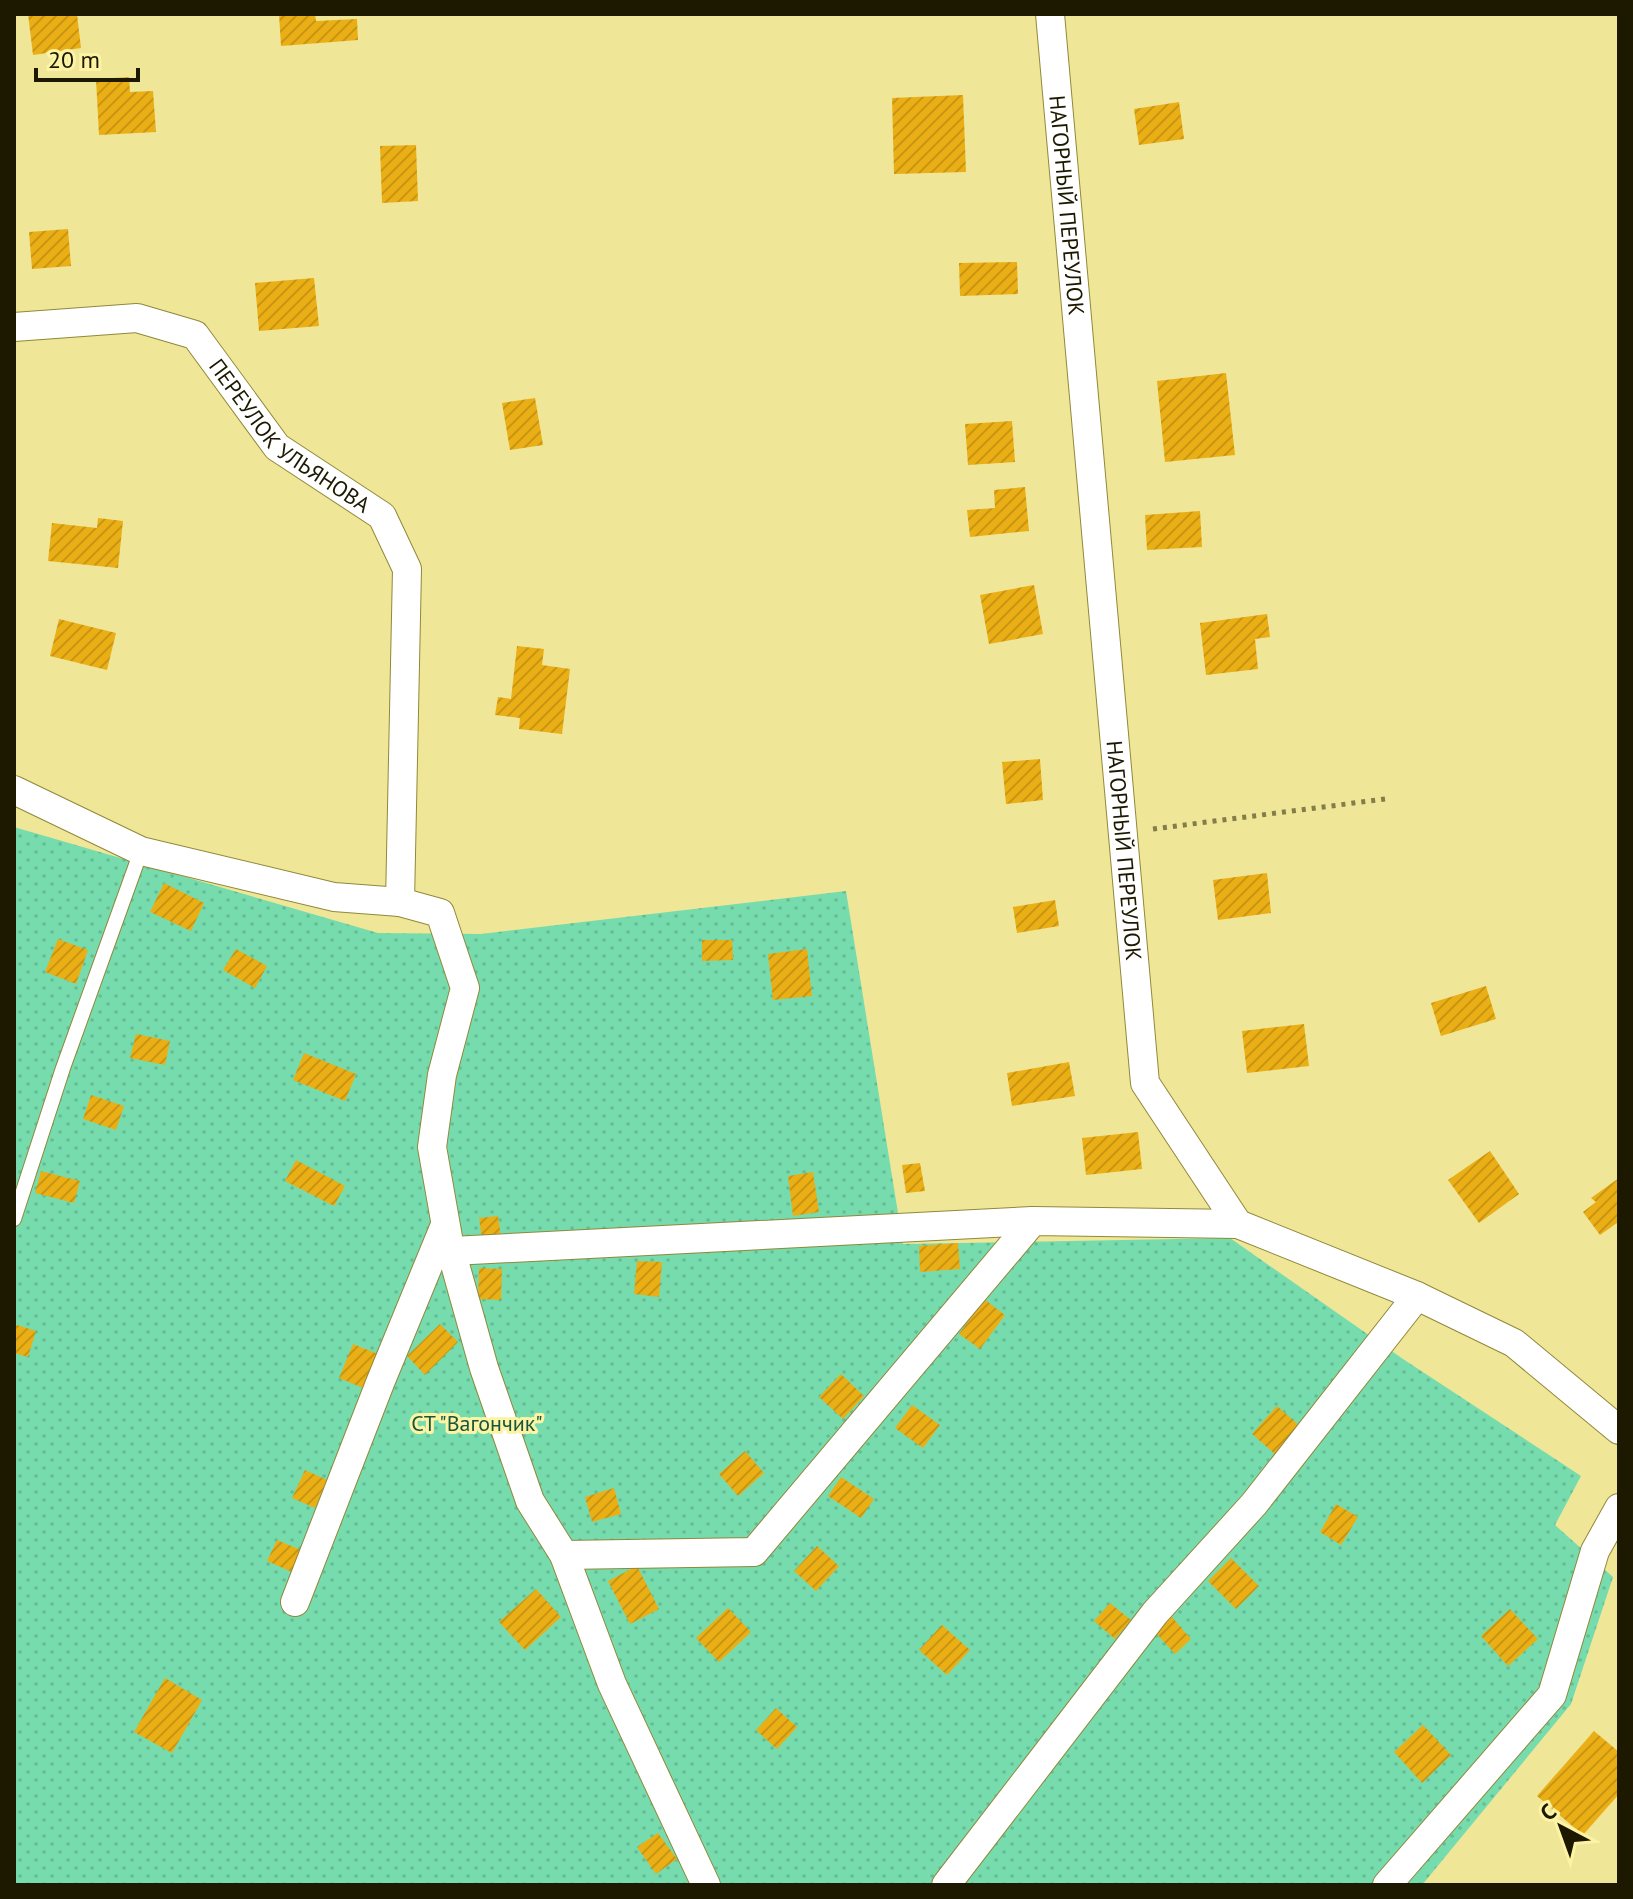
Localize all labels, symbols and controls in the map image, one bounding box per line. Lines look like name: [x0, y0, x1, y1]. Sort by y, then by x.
scale bar: [36, 32, 138, 82]
text: 20 m: [48, 44, 100, 75]
street label: НАГОРНЫЙ ПЕРЕУЛОК: [1043, 94, 1091, 317]
street label: ПЕРЕУЛОК УЛЬЯНОВА: [203, 353, 376, 519]
street label: НАГОРНЫЙ ПЕРЕУЛОК: [1101, 739, 1148, 962]
park label: СТ "Вагончик": [411, 1409, 543, 1437]
north arrow: [1521, 1787, 1601, 1867]
text: С: [1534, 1797, 1562, 1827]

